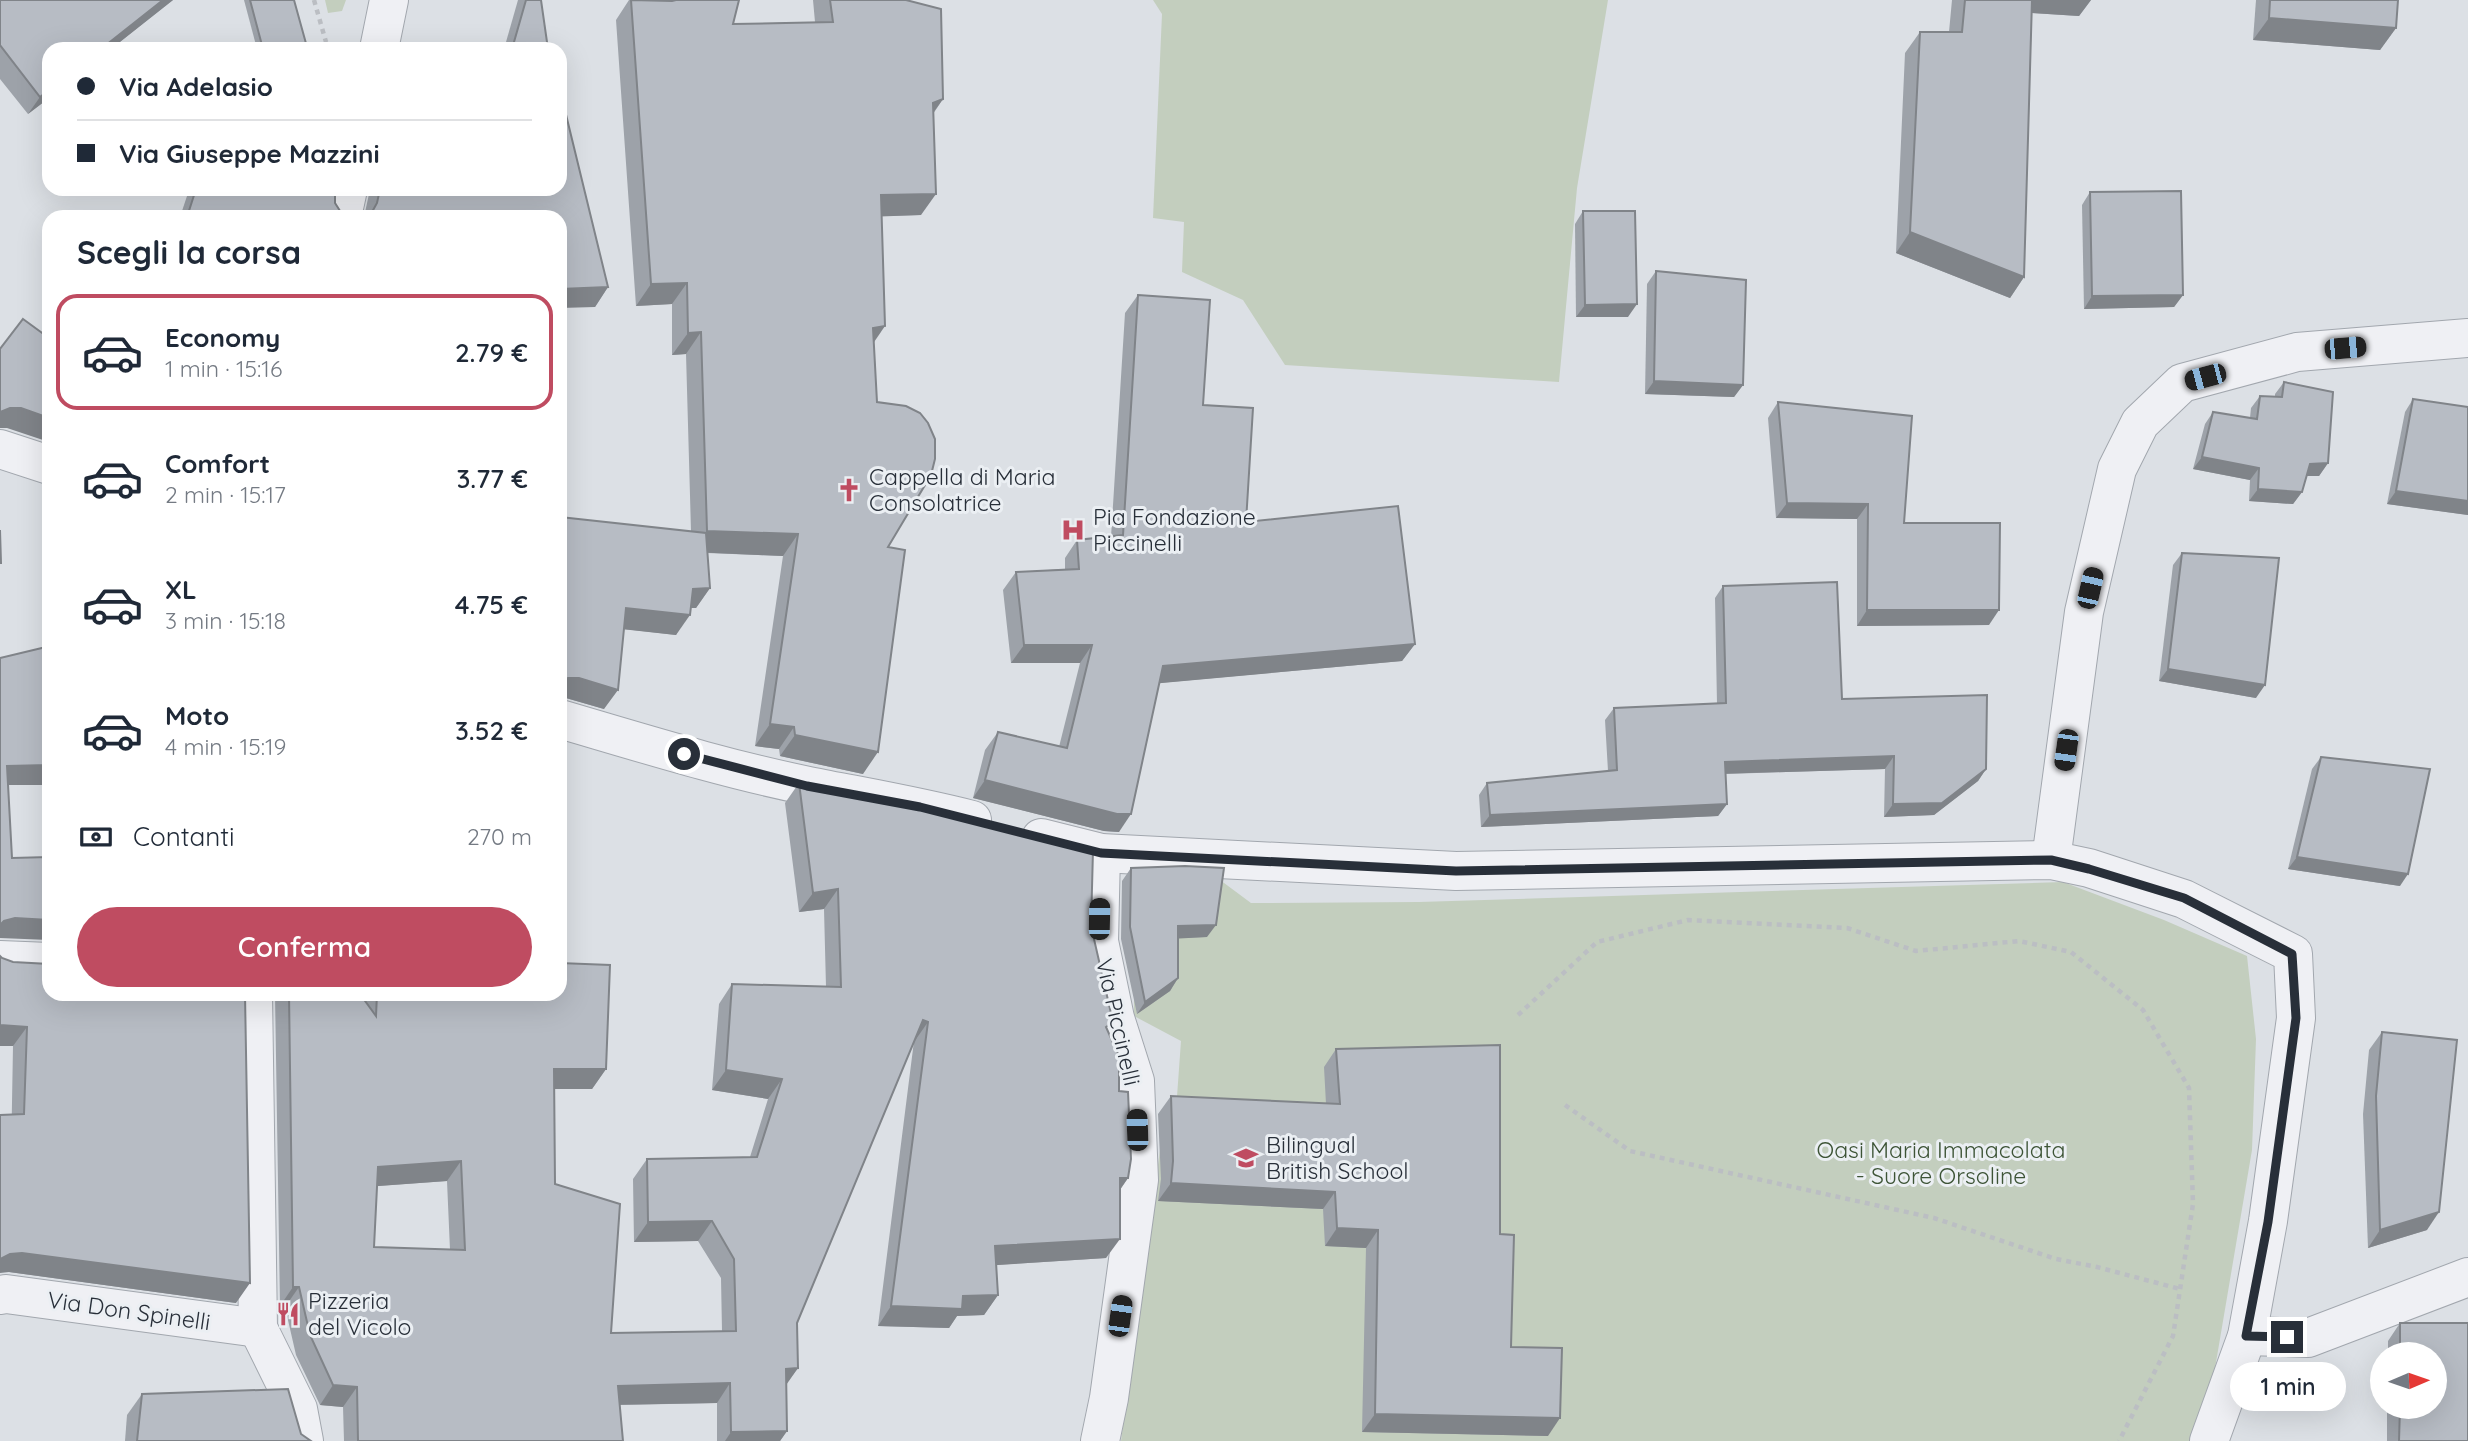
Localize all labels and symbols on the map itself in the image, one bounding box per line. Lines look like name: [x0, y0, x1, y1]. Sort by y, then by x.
car: [2324, 336, 2367, 360]
car: [2182, 361, 2229, 393]
place label: Cappella di Maria Consolatrice: [869, 462, 1055, 517]
church icon: Cappella di Maria Consolatrice: [835, 476, 863, 504]
place label: Pia Fondazione Piccinelli: [1093, 502, 1256, 557]
hospital icon: Pia Fondazione Piccinelli: [1059, 516, 1087, 544]
car: [2076, 565, 2105, 611]
car: [2053, 728, 2080, 772]
route start: [668, 738, 700, 770]
car: [1089, 898, 1110, 940]
street label: Via Piccinelli: [1090, 955, 1147, 1088]
car: [1126, 1109, 1149, 1151]
place label: Bilingual British School: [1266, 1130, 1409, 1185]
park label: Oasi Maria Immacolata - Suore Orsoline: [1817, 1135, 2065, 1190]
school or university icon: Bilingual British School: [1232, 1144, 1260, 1172]
street label: Via Don Spinelli: [46, 1285, 212, 1336]
place label: Pizzeria del Vicolo: [308, 1286, 411, 1341]
car: [1107, 1294, 1134, 1338]
restaurant icon: Pizzeria del Vicolo: [274, 1300, 302, 1328]
route end: [2271, 1321, 2303, 1353]
north arrow: [2370, 1342, 2446, 1419]
callout: 1 min: [2229, 1362, 2345, 1410]

